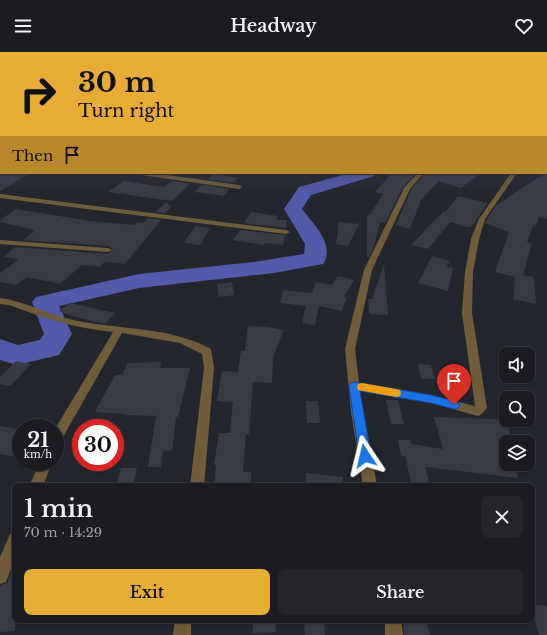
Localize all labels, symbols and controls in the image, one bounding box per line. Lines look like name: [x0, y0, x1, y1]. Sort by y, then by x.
icon: menu: [12, 15, 34, 37]
text: Headway: [230, 15, 317, 37]
icon: heart: [513, 15, 535, 37]
text: 30 m: [78, 65, 155, 100]
icon: right: [12, 68, 64, 120]
text: Turn right: [78, 100, 174, 122]
icon: arrive: [61, 144, 83, 166]
text: Then: [12, 146, 53, 165]
map controls: [499, 347, 535, 471]
button: sound: [499, 347, 535, 383]
pin: [437, 364, 471, 405]
icon: arrive: [443, 370, 465, 392]
button: search: [499, 391, 535, 427]
speed limit sign: 30: [72, 419, 124, 471]
text: 21: [27, 428, 49, 452]
position arrow: [344, 435, 386, 477]
button: layers: [499, 435, 535, 471]
text: km/h: [24, 448, 52, 461]
text: 1 min: [24, 494, 93, 523]
button: close: [481, 496, 523, 538]
text: 70 m · 14:29: [24, 524, 102, 541]
button: Exit: [24, 569, 270, 615]
button: Share: [278, 569, 523, 615]

